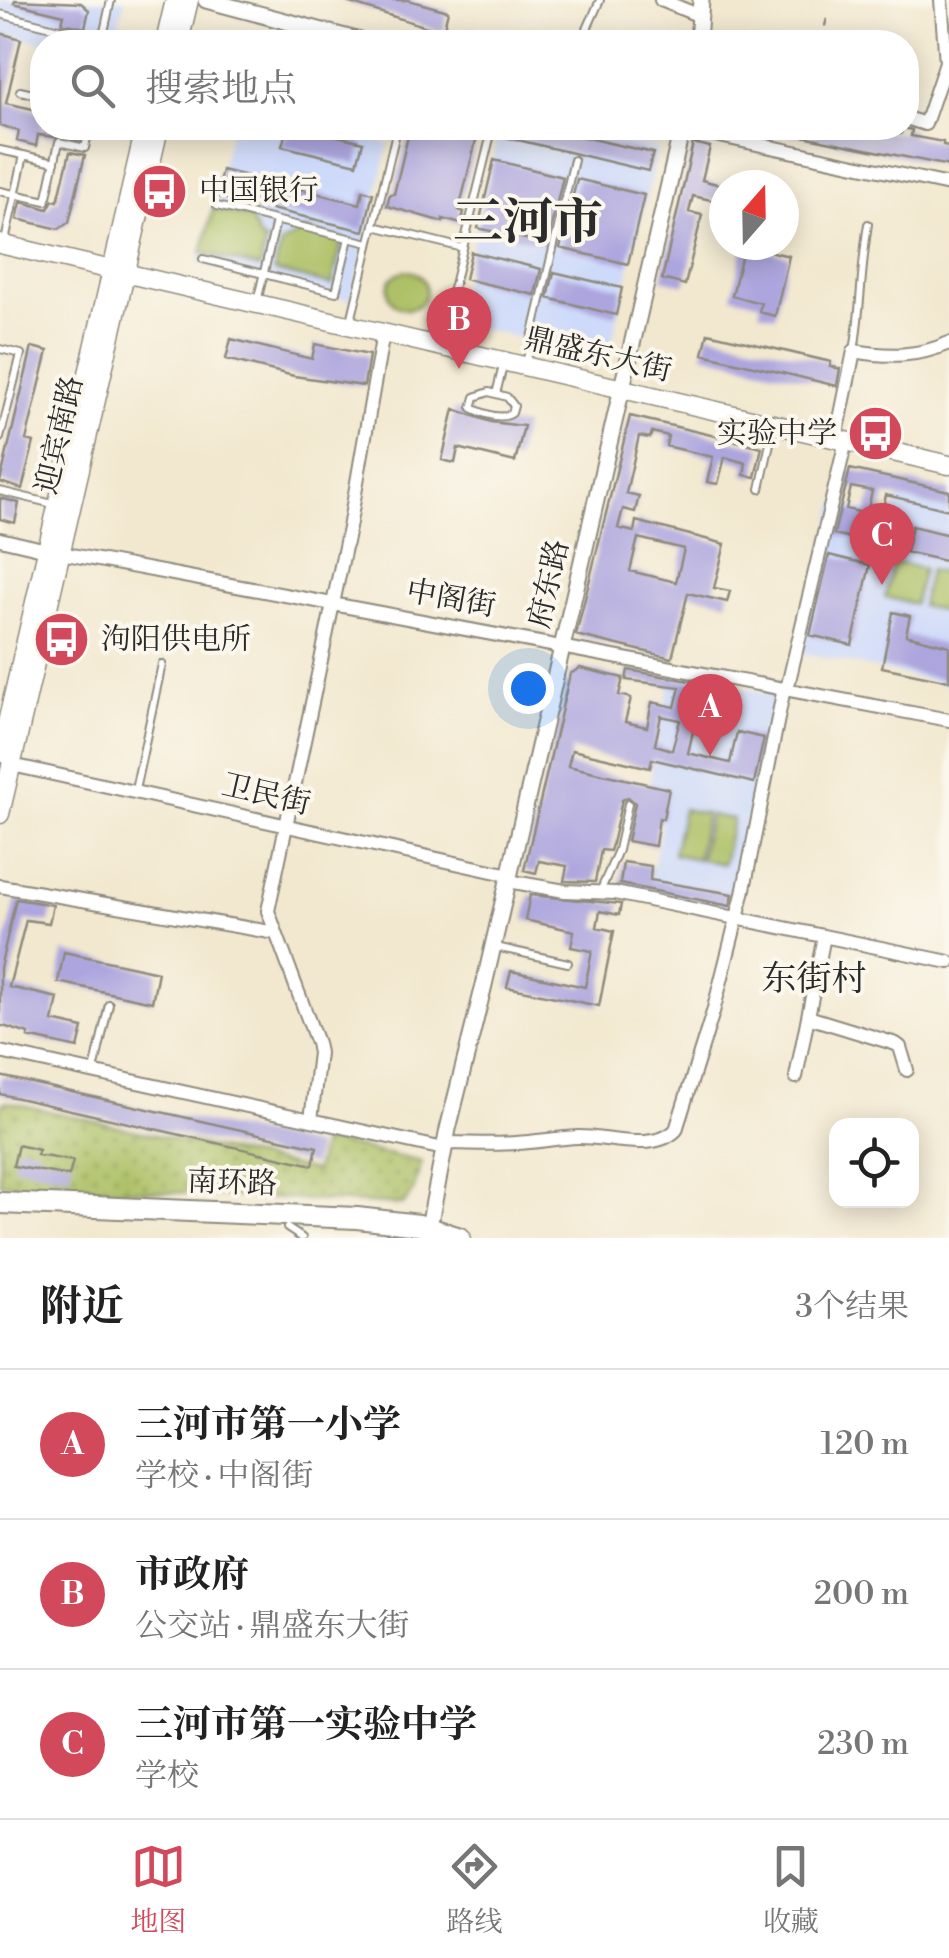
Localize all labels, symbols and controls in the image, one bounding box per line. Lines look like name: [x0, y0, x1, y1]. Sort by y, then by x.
search box: [30, 30, 919, 140]
icon: search: [65, 58, 120, 113]
text: 搜索地点: [145, 66, 297, 113]
bus stop icon: 中国银行: [130, 161, 190, 221]
north arrow: [709, 170, 799, 260]
place label: 中国银行: [199, 172, 319, 210]
district label: 三河市: [453, 193, 603, 255]
pin: B: [426, 286, 492, 369]
street label: 鼎盛东大街: [521, 320, 675, 390]
street label: 迎宾南路: [28, 372, 92, 498]
bus stop icon: 实验中学: [846, 404, 906, 464]
place label: 实验中学: [717, 415, 837, 453]
pin: C: [850, 502, 914, 585]
street label: 府东路: [520, 536, 578, 632]
street label: 中阁街: [403, 572, 499, 626]
bus stop icon: 泃阳供电所: [32, 610, 92, 670]
place label: 泃阳供电所: [101, 621, 251, 659]
your location: [503, 663, 554, 714]
pin: A: [678, 674, 742, 756]
street label: 卫民街: [218, 766, 314, 824]
district label: 东街村: [761, 958, 867, 1001]
map controls: [829, 1118, 919, 1208]
button: locate: [829, 1118, 919, 1208]
street label: 南环路: [186, 1162, 278, 1204]
text: 附近: [40, 1281, 124, 1334]
text: 3个结果: [795, 1287, 909, 1327]
text: 三河市第一小学: [135, 1402, 401, 1449]
text: A: [61, 1424, 84, 1464]
text: 120 m: [820, 1424, 909, 1464]
text: 学校 · 中阁街: [135, 1456, 314, 1496]
text: 市政府: [135, 1552, 249, 1599]
text: B: [60, 1574, 85, 1614]
text: 200 m: [814, 1574, 909, 1614]
text: 公交站 · 鼎盛东大街: [135, 1606, 410, 1646]
text: 三河市第一实验中学: [135, 1702, 477, 1749]
text: C: [61, 1724, 84, 1764]
text: 230 m: [817, 1724, 909, 1764]
text: 学校: [135, 1756, 199, 1796]
tab: 地图: [130, 1839, 186, 1940]
tab: 路线: [446, 1839, 503, 1940]
tab: 收藏: [763, 1839, 819, 1940]

